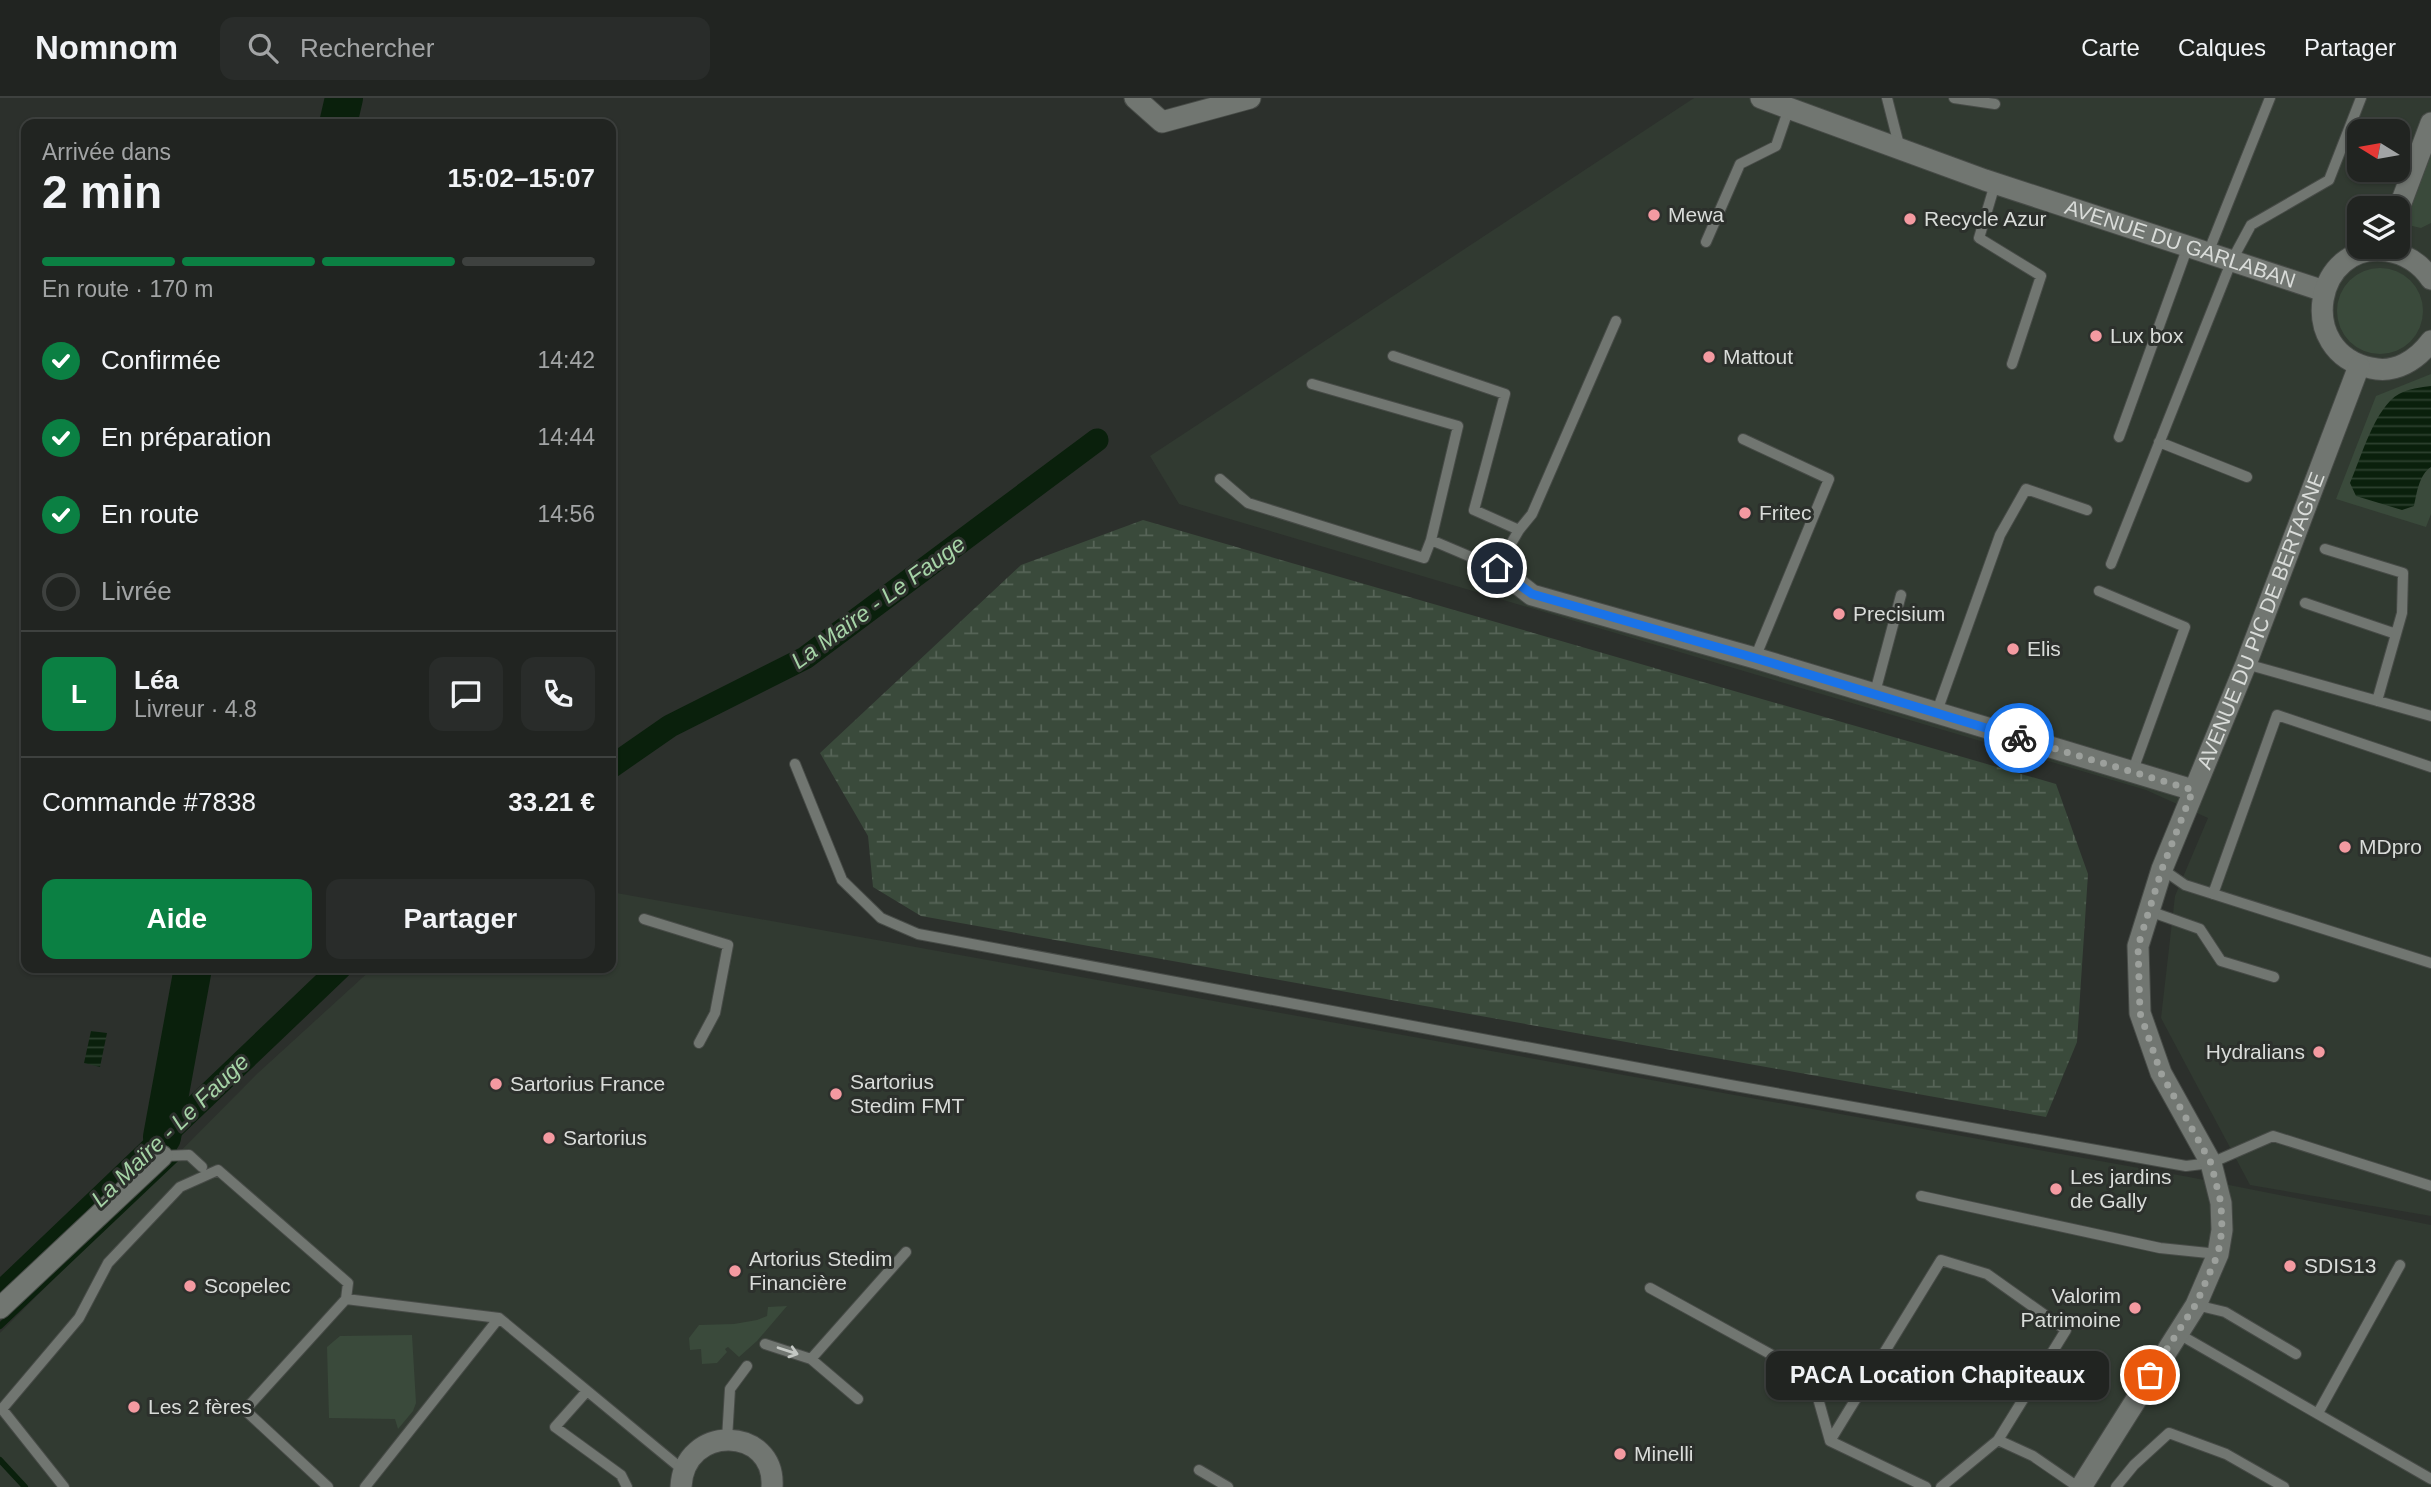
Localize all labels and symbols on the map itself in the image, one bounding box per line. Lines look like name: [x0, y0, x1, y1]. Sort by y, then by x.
north arrow: [2347, 119, 2410, 182]
street label: AVENUE DU GARLABAN: [2062, 195, 2299, 292]
place label: Mewa: [1668, 203, 1724, 226]
marker: Mewa: [1646, 207, 1662, 223]
place label: Recycle Azur: [1924, 207, 2047, 230]
marker: Recycle Azur: [1902, 211, 1918, 227]
place label: Lux box: [2110, 324, 2184, 347]
marker: Lux box: [2088, 328, 2104, 344]
place label: Mattout: [1723, 345, 1793, 368]
marker: Mattout: [1701, 349, 1717, 365]
street label: AVENUE DU PIC DE BERTAGNE: [2192, 469, 2329, 772]
place label: Fritec: [1759, 501, 1812, 524]
marker: Fritec: [1737, 505, 1753, 521]
water label: La Maïre - Le Fauge: [786, 530, 970, 674]
pin: [1467, 538, 1527, 598]
place label: Precisium: [1853, 602, 1945, 625]
marker: Precisium: [1831, 606, 1847, 622]
place label: Elis: [2027, 637, 2061, 660]
marker: Elis: [2005, 641, 2021, 657]
courier: [1984, 703, 2054, 773]
place label: MDpro: [2359, 835, 2422, 858]
marker: MDpro: [2337, 839, 2353, 855]
place label: Hydralians: [2206, 1040, 2305, 1063]
marker: Hydralians: [2311, 1044, 2327, 1060]
water label: La Maïre - Le Fauge: [86, 1048, 254, 1212]
place label: Sartorius Stedim FMT: [850, 1070, 965, 1117]
place label: Sartorius France: [510, 1072, 665, 1095]
marker: Sartorius France: [488, 1076, 504, 1092]
marker: Sartorius Stedim FMT: [828, 1086, 844, 1102]
place label: Sartorius: [563, 1126, 647, 1149]
marker: Sartorius: [541, 1130, 557, 1146]
place label: Les jardins de Gally: [2070, 1165, 2172, 1212]
marker: Les jardins de Gally: [2048, 1181, 2064, 1197]
place label: Artorius Stedim Financière: [749, 1247, 893, 1294]
place label: SDIS13: [2304, 1254, 2376, 1277]
marker: SDIS13: [2282, 1258, 2298, 1274]
marker: Artorius Stedim Financière: [727, 1263, 743, 1279]
place label: Scopelec: [204, 1274, 290, 1297]
marker: Scopelec: [182, 1278, 198, 1294]
place label: Valorim Patrimoine: [2021, 1284, 2121, 1331]
marker: Valorim Patrimoine: [2127, 1300, 2143, 1316]
pin: [2120, 1345, 2180, 1405]
one-way arrow: [777, 1346, 799, 1358]
callout: PACA Location Chapiteaux: [1765, 1350, 2108, 1400]
place label: Les 2 fères: [148, 1395, 252, 1418]
marker: Les 2 fères: [126, 1399, 142, 1415]
place label: Minelli: [1634, 1442, 1694, 1465]
marker: Minelli: [1612, 1446, 1628, 1462]

